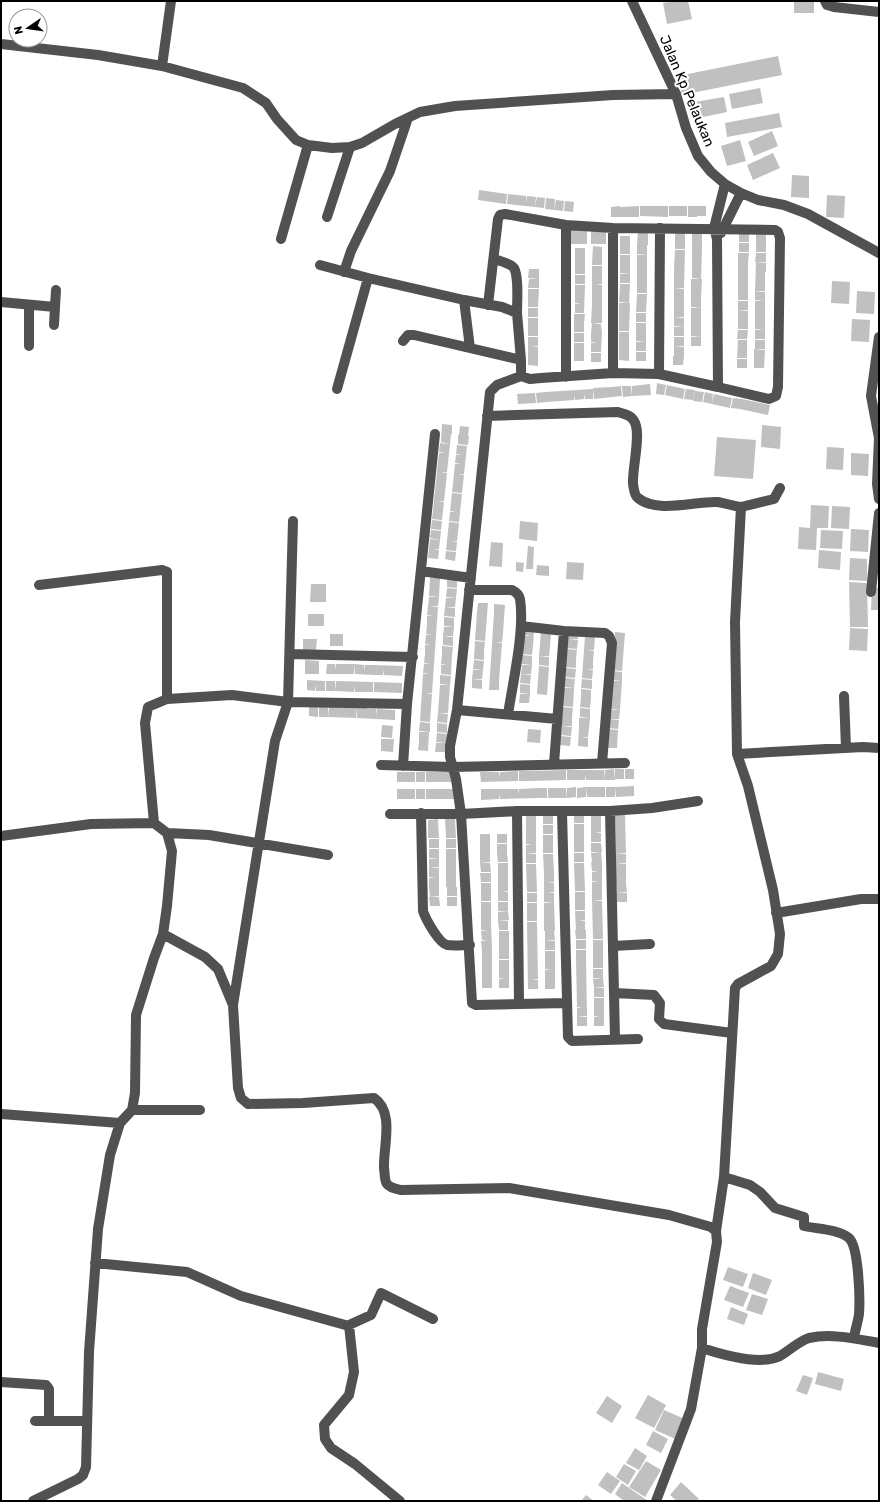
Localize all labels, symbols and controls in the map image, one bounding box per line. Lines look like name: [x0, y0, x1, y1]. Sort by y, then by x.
north arrow: [8, 8, 48, 48]
text: N: [12, 25, 26, 35]
street label: Jalan Kp Pelaukan: [656, 33, 718, 149]

